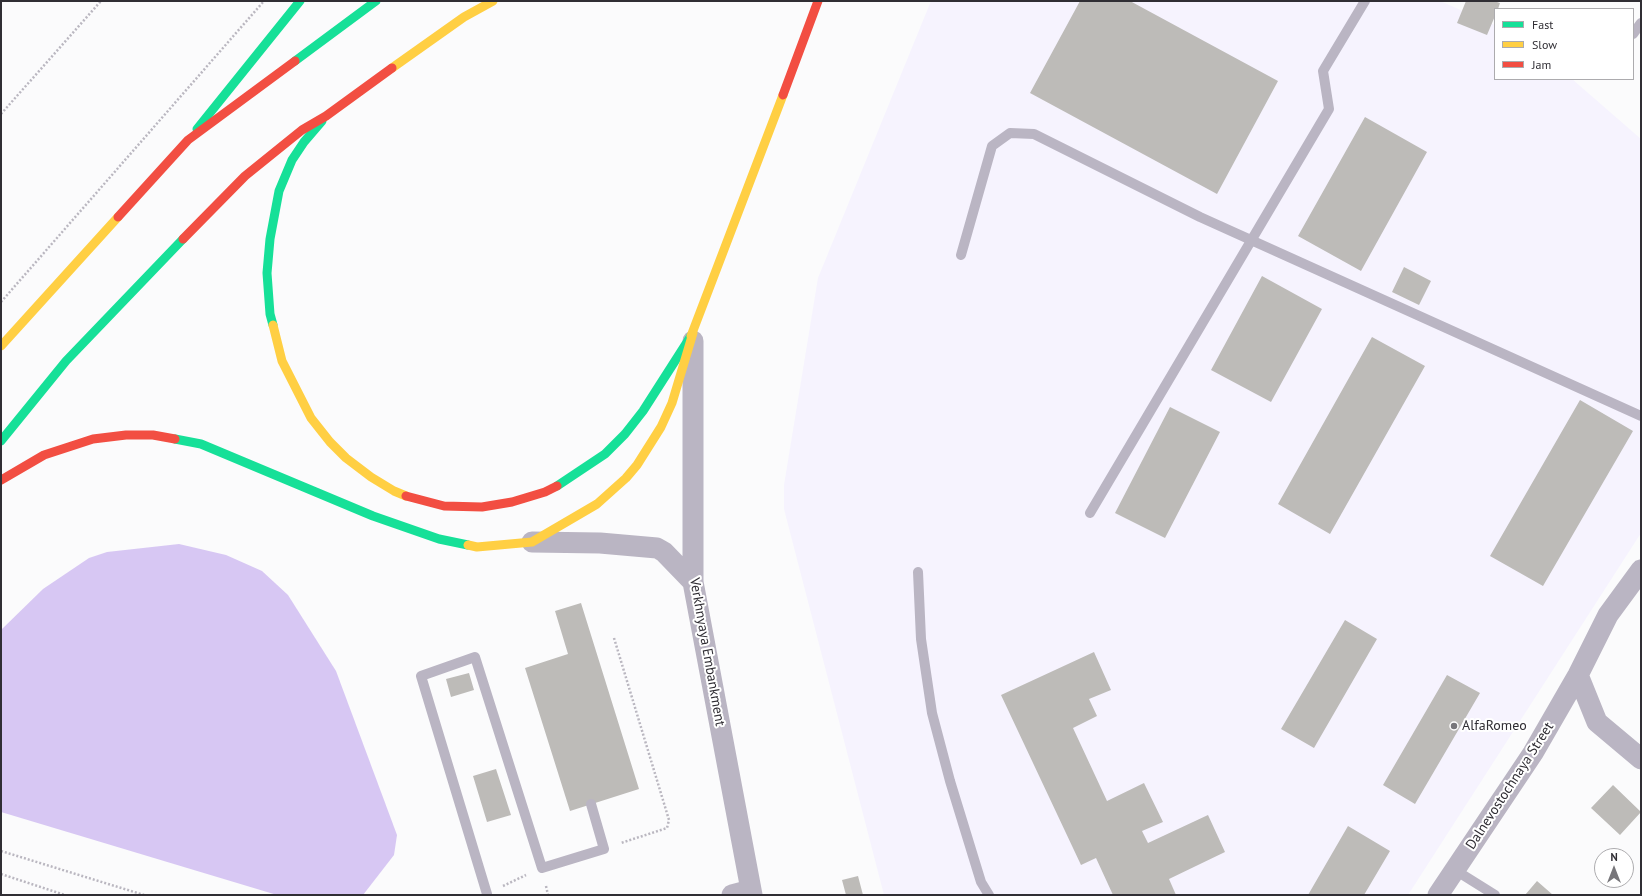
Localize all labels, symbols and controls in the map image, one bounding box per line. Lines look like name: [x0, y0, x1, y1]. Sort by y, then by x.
legend: [1494, 8, 1634, 80]
text: Fast: [1532, 17, 1553, 32]
text: Slow: [1532, 37, 1557, 52]
text: Jam: [1532, 57, 1551, 72]
street label: Verkhnyaya Embankment: [686, 577, 728, 727]
place label: AlfaRomeo: [1462, 718, 1527, 734]
street label: Dalnevostochnaya Street: [1463, 719, 1557, 853]
marker: AlfaRomeo: [1449, 721, 1459, 731]
north arrow: [1594, 848, 1634, 888]
text: N: [1610, 850, 1618, 864]

